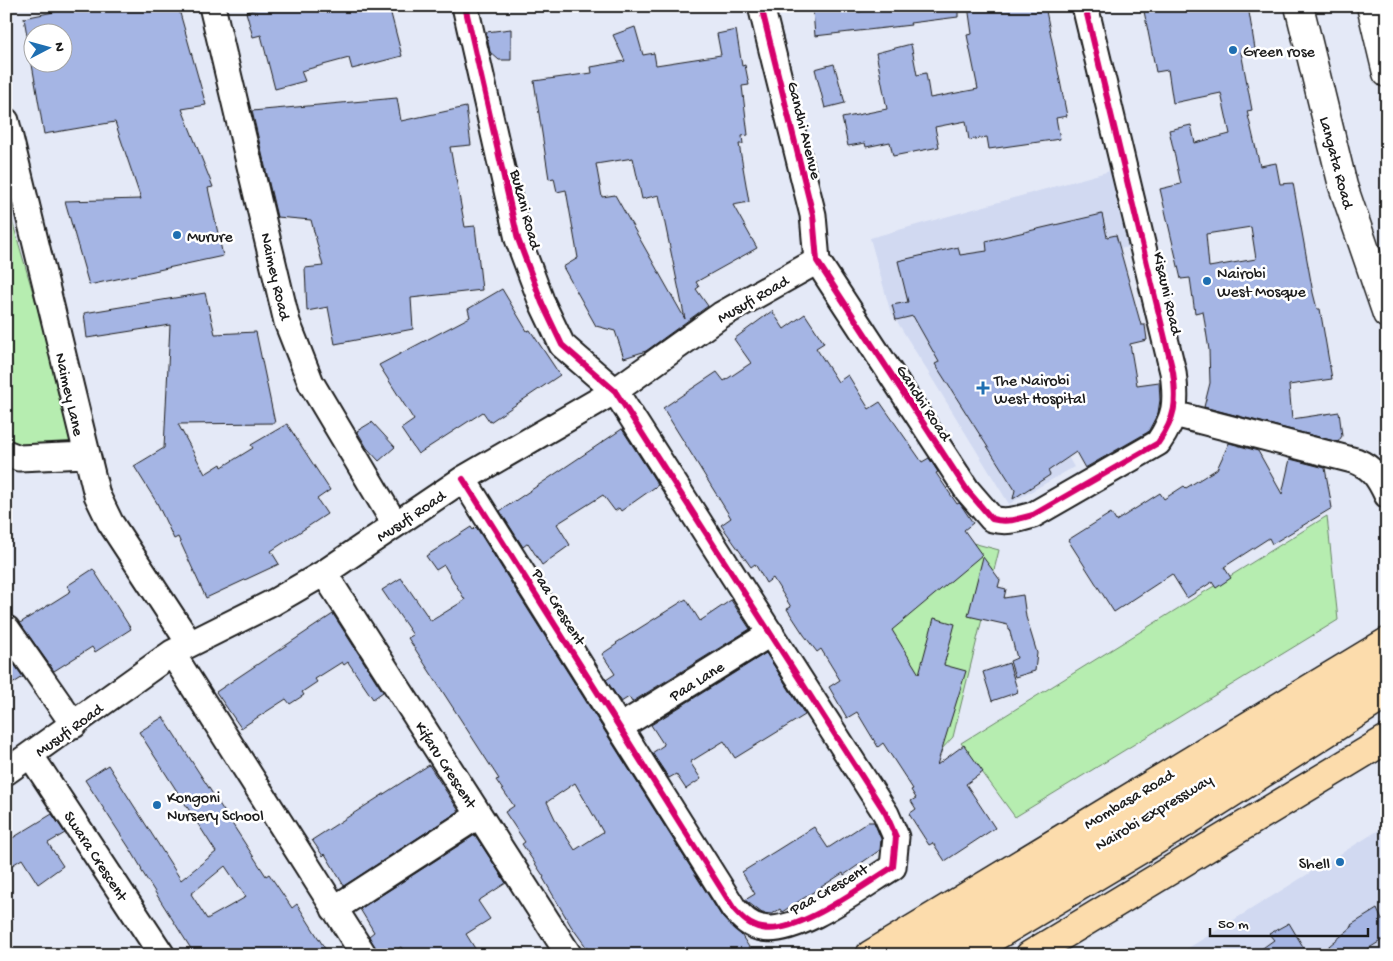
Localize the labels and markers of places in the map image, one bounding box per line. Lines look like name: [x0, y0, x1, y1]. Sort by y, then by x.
marker: Green rose: [1227, 44, 1239, 56]
place label: Green rose: [1243, 44, 1316, 63]
marker: Murure: [171, 229, 183, 241]
place label: Murure: [187, 229, 233, 248]
place label: Nairobi West Mosque: [1217, 266, 1306, 303]
marker: Nairobi West Mosque: [1201, 275, 1213, 287]
place label: The Nairobi West Hospital: [993, 373, 1086, 410]
marker: The Nairobi West Hospital: [976, 381, 990, 395]
place label: Kongoni Nursery School: [167, 790, 264, 827]
marker: Kongoni Nursery School: [151, 799, 163, 811]
place label: Shell: [1299, 856, 1330, 875]
marker: Shell: [1334, 856, 1346, 868]

